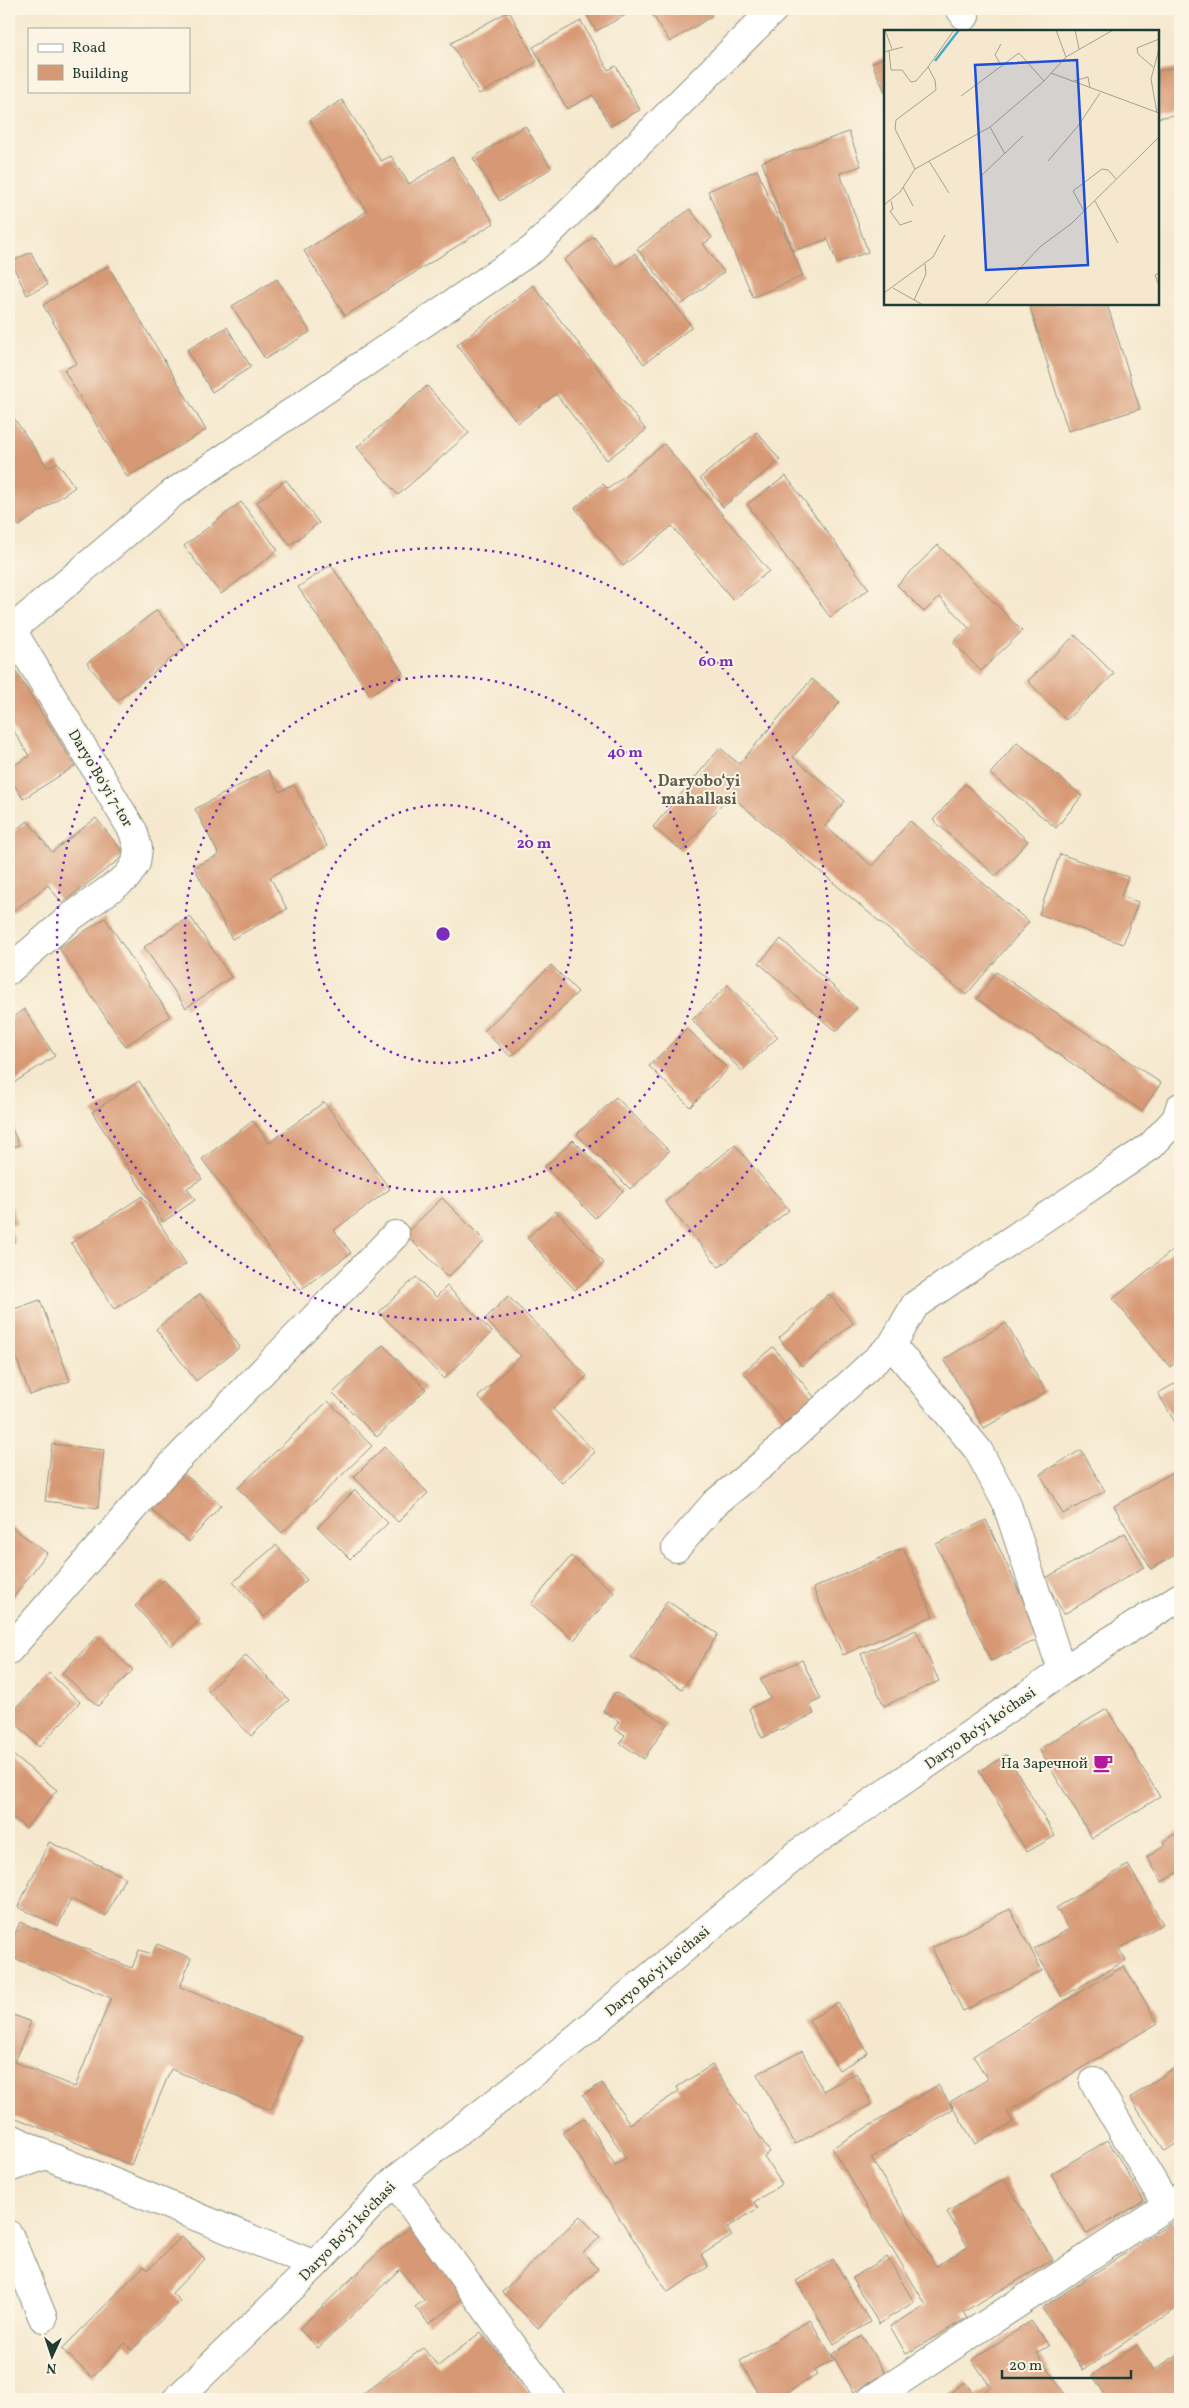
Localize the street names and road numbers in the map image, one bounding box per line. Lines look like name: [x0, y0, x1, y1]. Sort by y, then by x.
street label: Daryo Bo'yi 7-tor: [62, 726, 137, 832]
street label: Daryo Boʻyi koʻchasi: [921, 1683, 1041, 1776]
street label: Daryo Boʻyi koʻchasi: [601, 1922, 715, 2022]
street label: Daryo Boʻyi koʻchasi: [295, 2177, 401, 2287]

